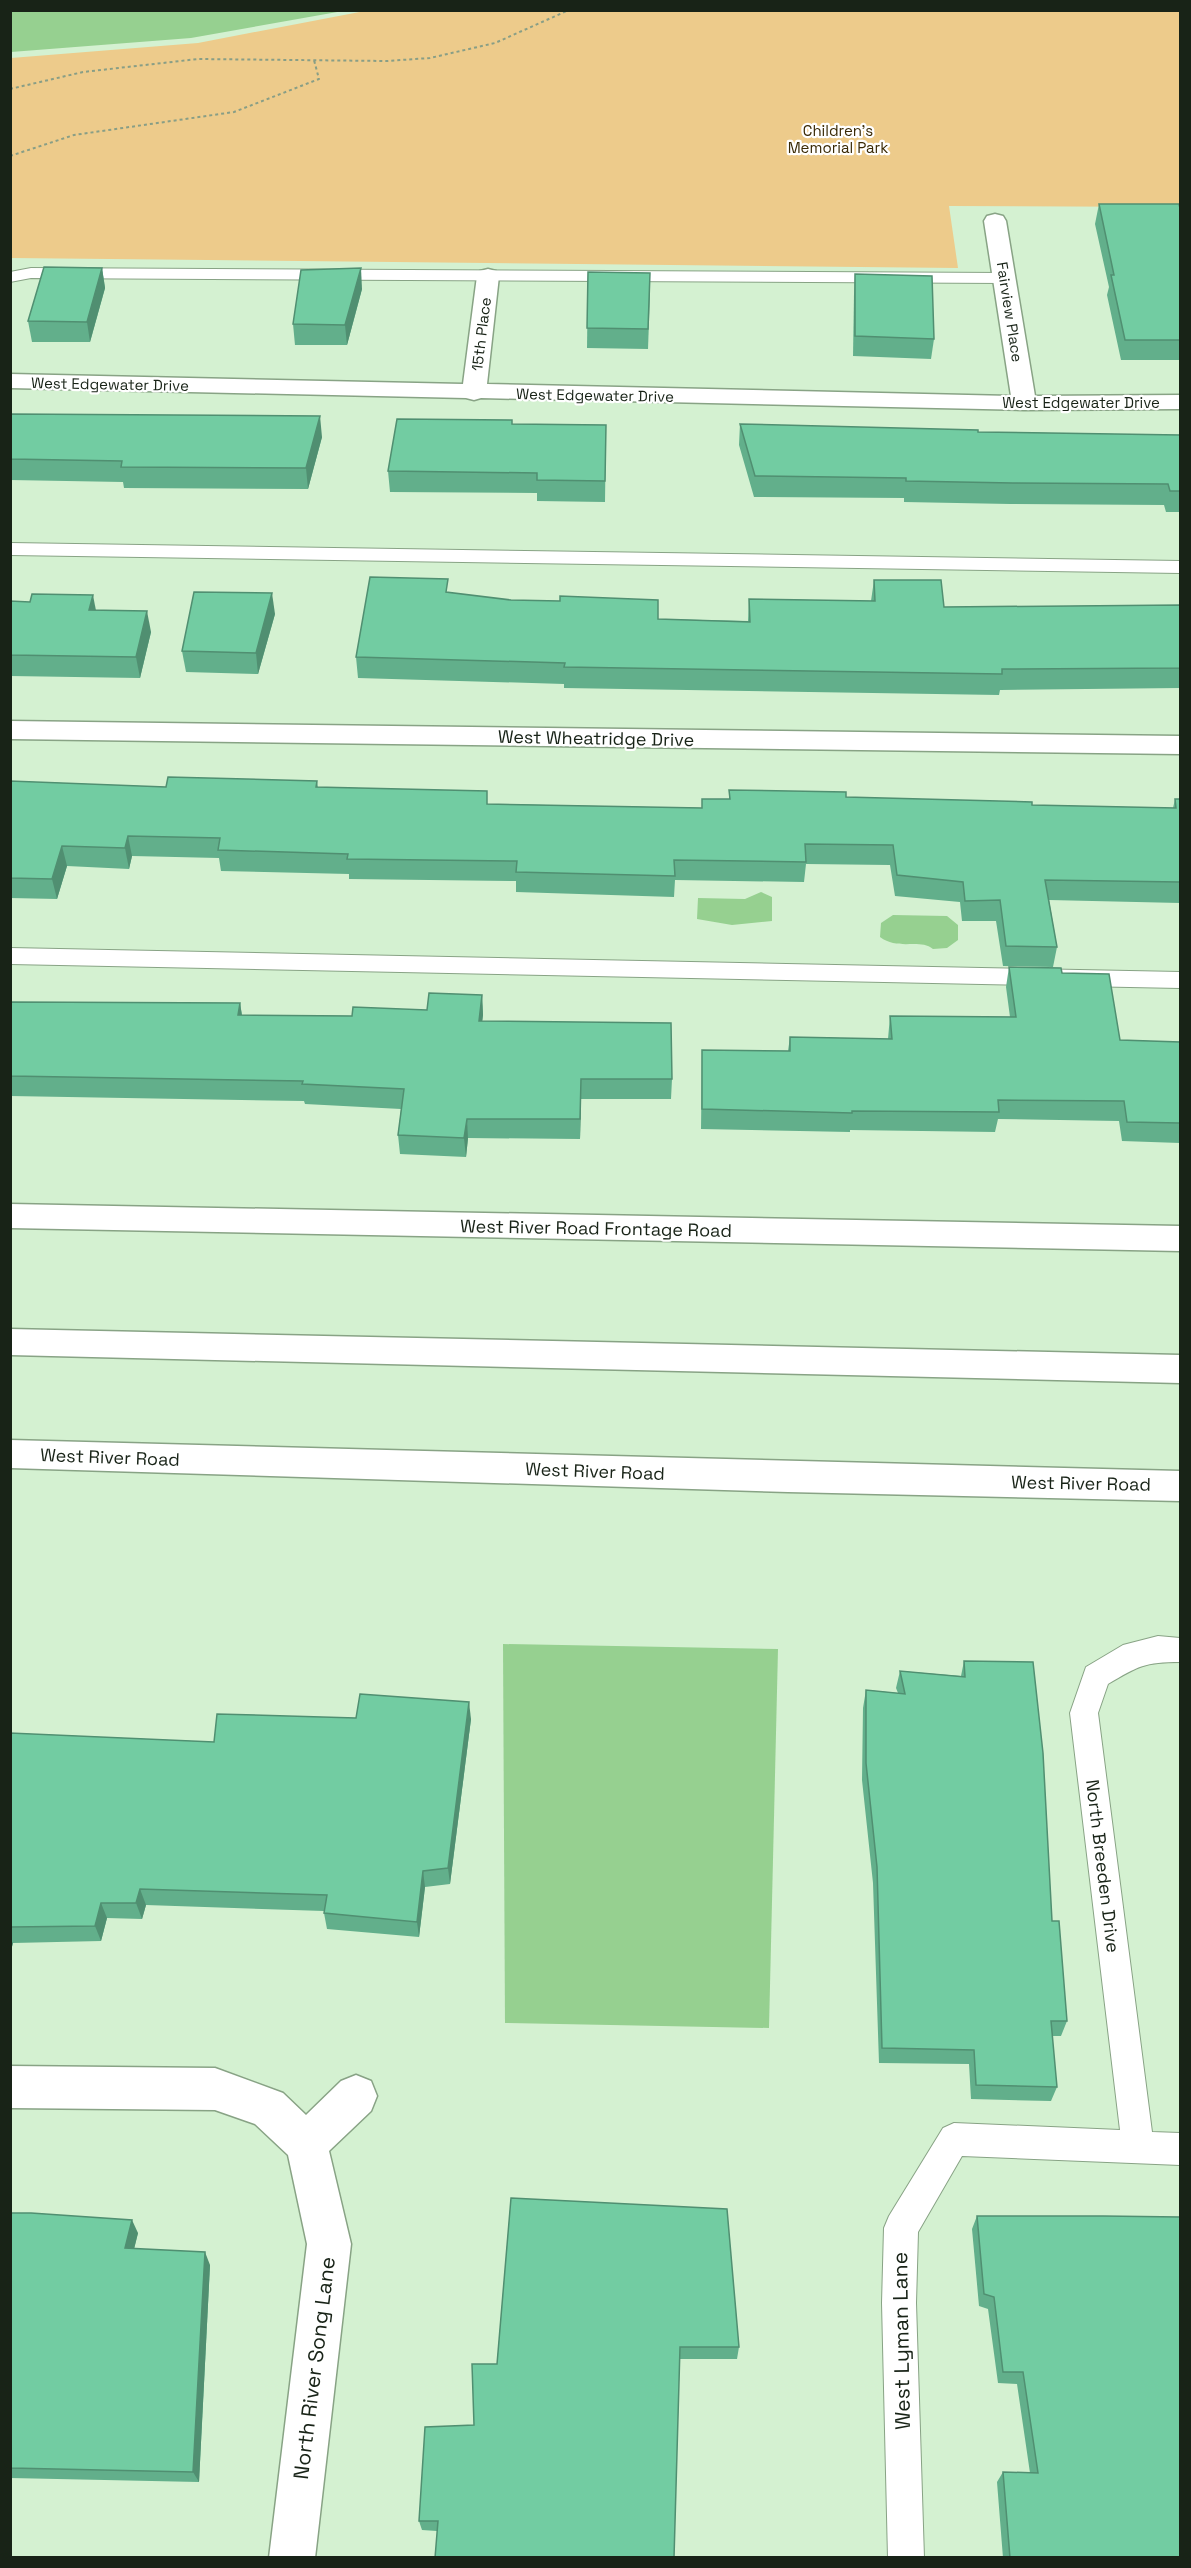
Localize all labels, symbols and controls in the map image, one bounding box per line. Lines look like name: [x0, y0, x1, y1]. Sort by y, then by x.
park label: Children's Memorial Park: [788, 121, 888, 157]
street label: Fairview Place: [993, 260, 1027, 364]
street label: 15th Place: [467, 296, 495, 372]
street label: West Edgewater Drive: [31, 373, 189, 395]
street label: West Edgewater Drive: [516, 384, 674, 406]
street label: West Edgewater Drive: [1002, 393, 1160, 412]
street label: West Wheatridge Drive: [498, 725, 694, 751]
street label: West River Road Frontage Road: [460, 1214, 732, 1242]
street label: West River Road: [40, 1443, 180, 1471]
street label: West River Road: [525, 1457, 665, 1485]
street label: West River Road: [1011, 1470, 1151, 1496]
street label: North Breeden Drive: [1081, 1778, 1125, 1954]
street label: West Lyman Lane: [886, 2252, 916, 2430]
street label: North River Song Lane: [287, 2255, 341, 2481]

